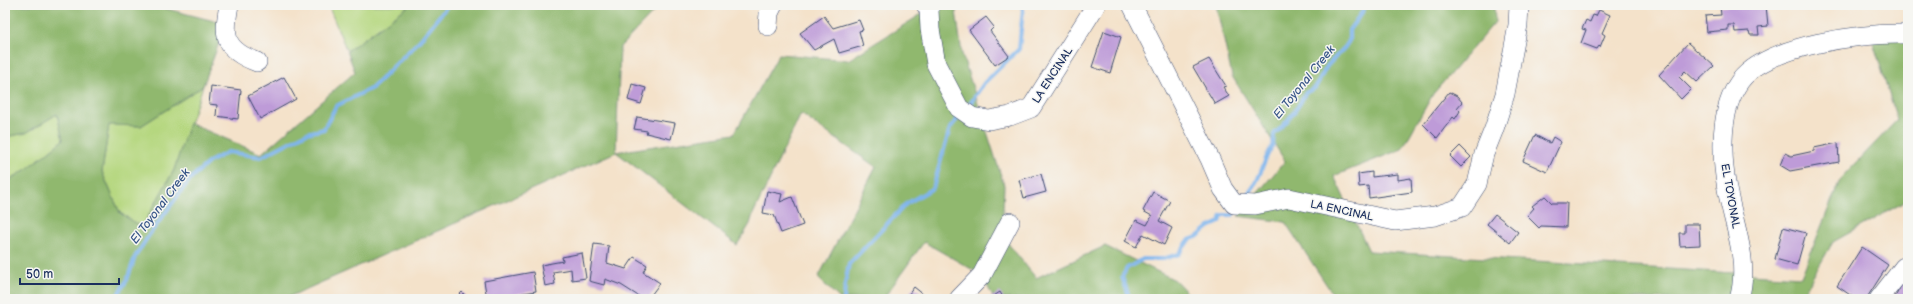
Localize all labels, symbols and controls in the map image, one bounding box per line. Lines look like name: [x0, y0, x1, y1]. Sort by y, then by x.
water label: El Toyonal Creek: [1270, 42, 1339, 122]
street label: LA ENCINAL: [1030, 44, 1076, 106]
street label: EL TOYONAL: [1718, 163, 1743, 230]
water label: El Toyonal Creek: [127, 165, 194, 247]
street label: LA ENCINAL: [1309, 197, 1375, 224]
scale bar: [20, 260, 119, 286]
text: 50 m: [26, 267, 53, 282]

